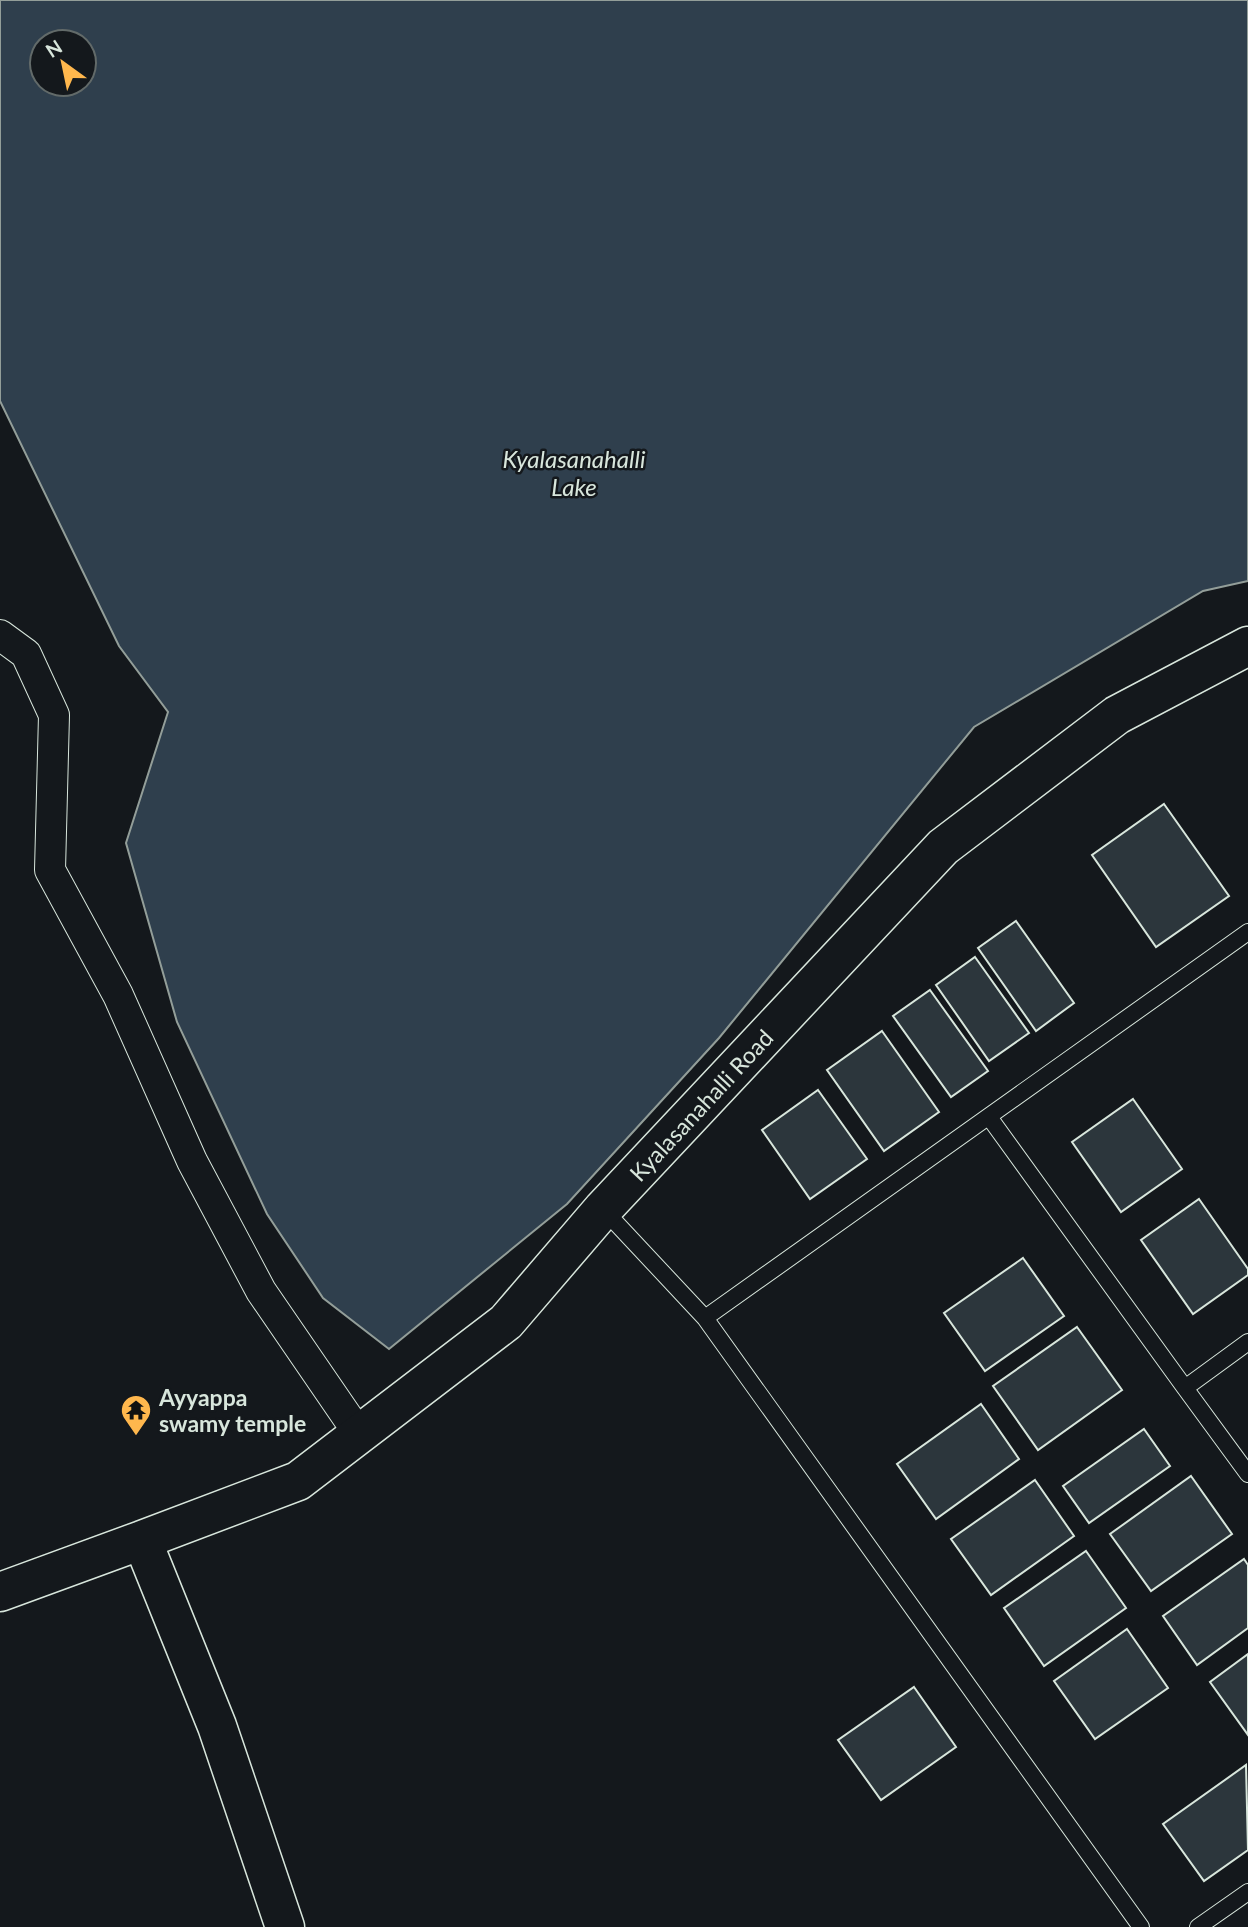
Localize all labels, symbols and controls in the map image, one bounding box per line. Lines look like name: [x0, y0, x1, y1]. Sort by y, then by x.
north arrow: [28, 28, 98, 98]
text: N: [41, 35, 66, 62]
water label: Kyalasanahalli Lake: [503, 444, 646, 501]
street label: Kyalasanahalli Road: [624, 1023, 778, 1187]
place label: Ayyappa swamy temple: [158, 1383, 306, 1437]
temple icon: Ayyappa swamy temple: [119, 1393, 153, 1437]

